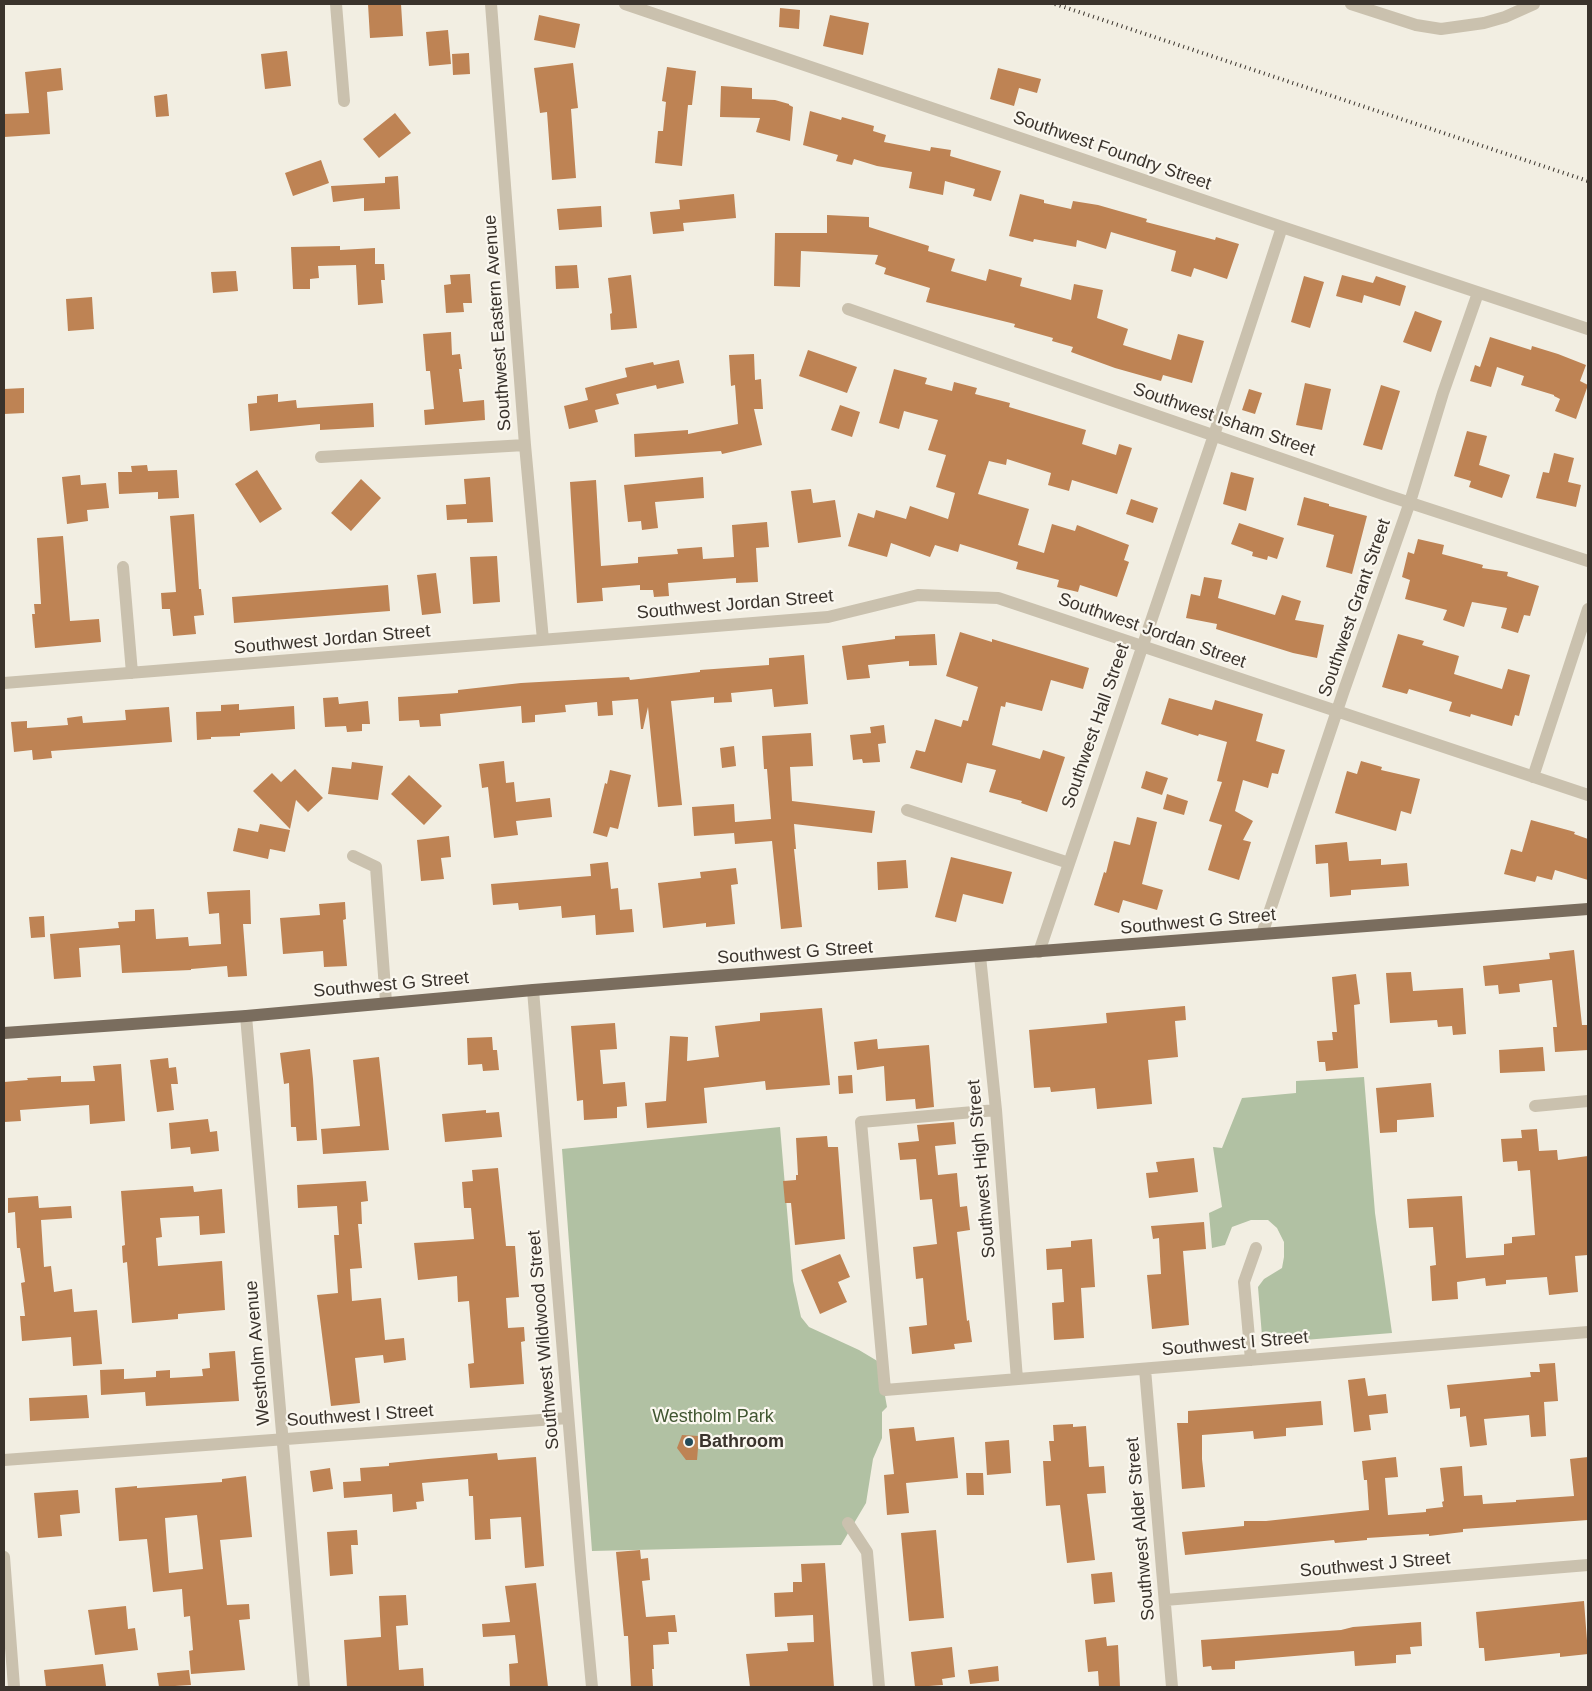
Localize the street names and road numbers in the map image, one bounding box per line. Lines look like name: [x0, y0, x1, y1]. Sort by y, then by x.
street label: Southwest Foundry Street: [1010, 107, 1214, 195]
street label: Southwest Eastern Avenue: [480, 214, 516, 432]
street label: Southwest Isham Street: [1130, 379, 1318, 461]
street label: Southwest Grant Street: [1314, 516, 1396, 700]
street label: Southwest Jordan Street: [636, 586, 834, 624]
street label: Southwest Jordan Street: [1055, 589, 1249, 673]
street label: Southwest Jordan Street: [233, 621, 431, 659]
street label: Southwest Hall Street: [1058, 641, 1134, 811]
street label: Southwest G Street: [1119, 904, 1277, 940]
street label: Southwest G Street: [716, 937, 874, 969]
street label: Southwest G Street: [312, 967, 470, 1003]
street label: Southwest High Street: [963, 1079, 1001, 1259]
street label: Southwest Wildwood Street: [524, 1229, 564, 1451]
street label: Westholm Avenue: [241, 1280, 275, 1426]
street label: Southwest I Street: [1161, 1327, 1309, 1361]
street label: Southwest I Street: [286, 1400, 434, 1432]
street label: Southwest Alder Street: [1122, 1436, 1160, 1622]
street label: Southwest J Street: [1299, 1548, 1451, 1582]

